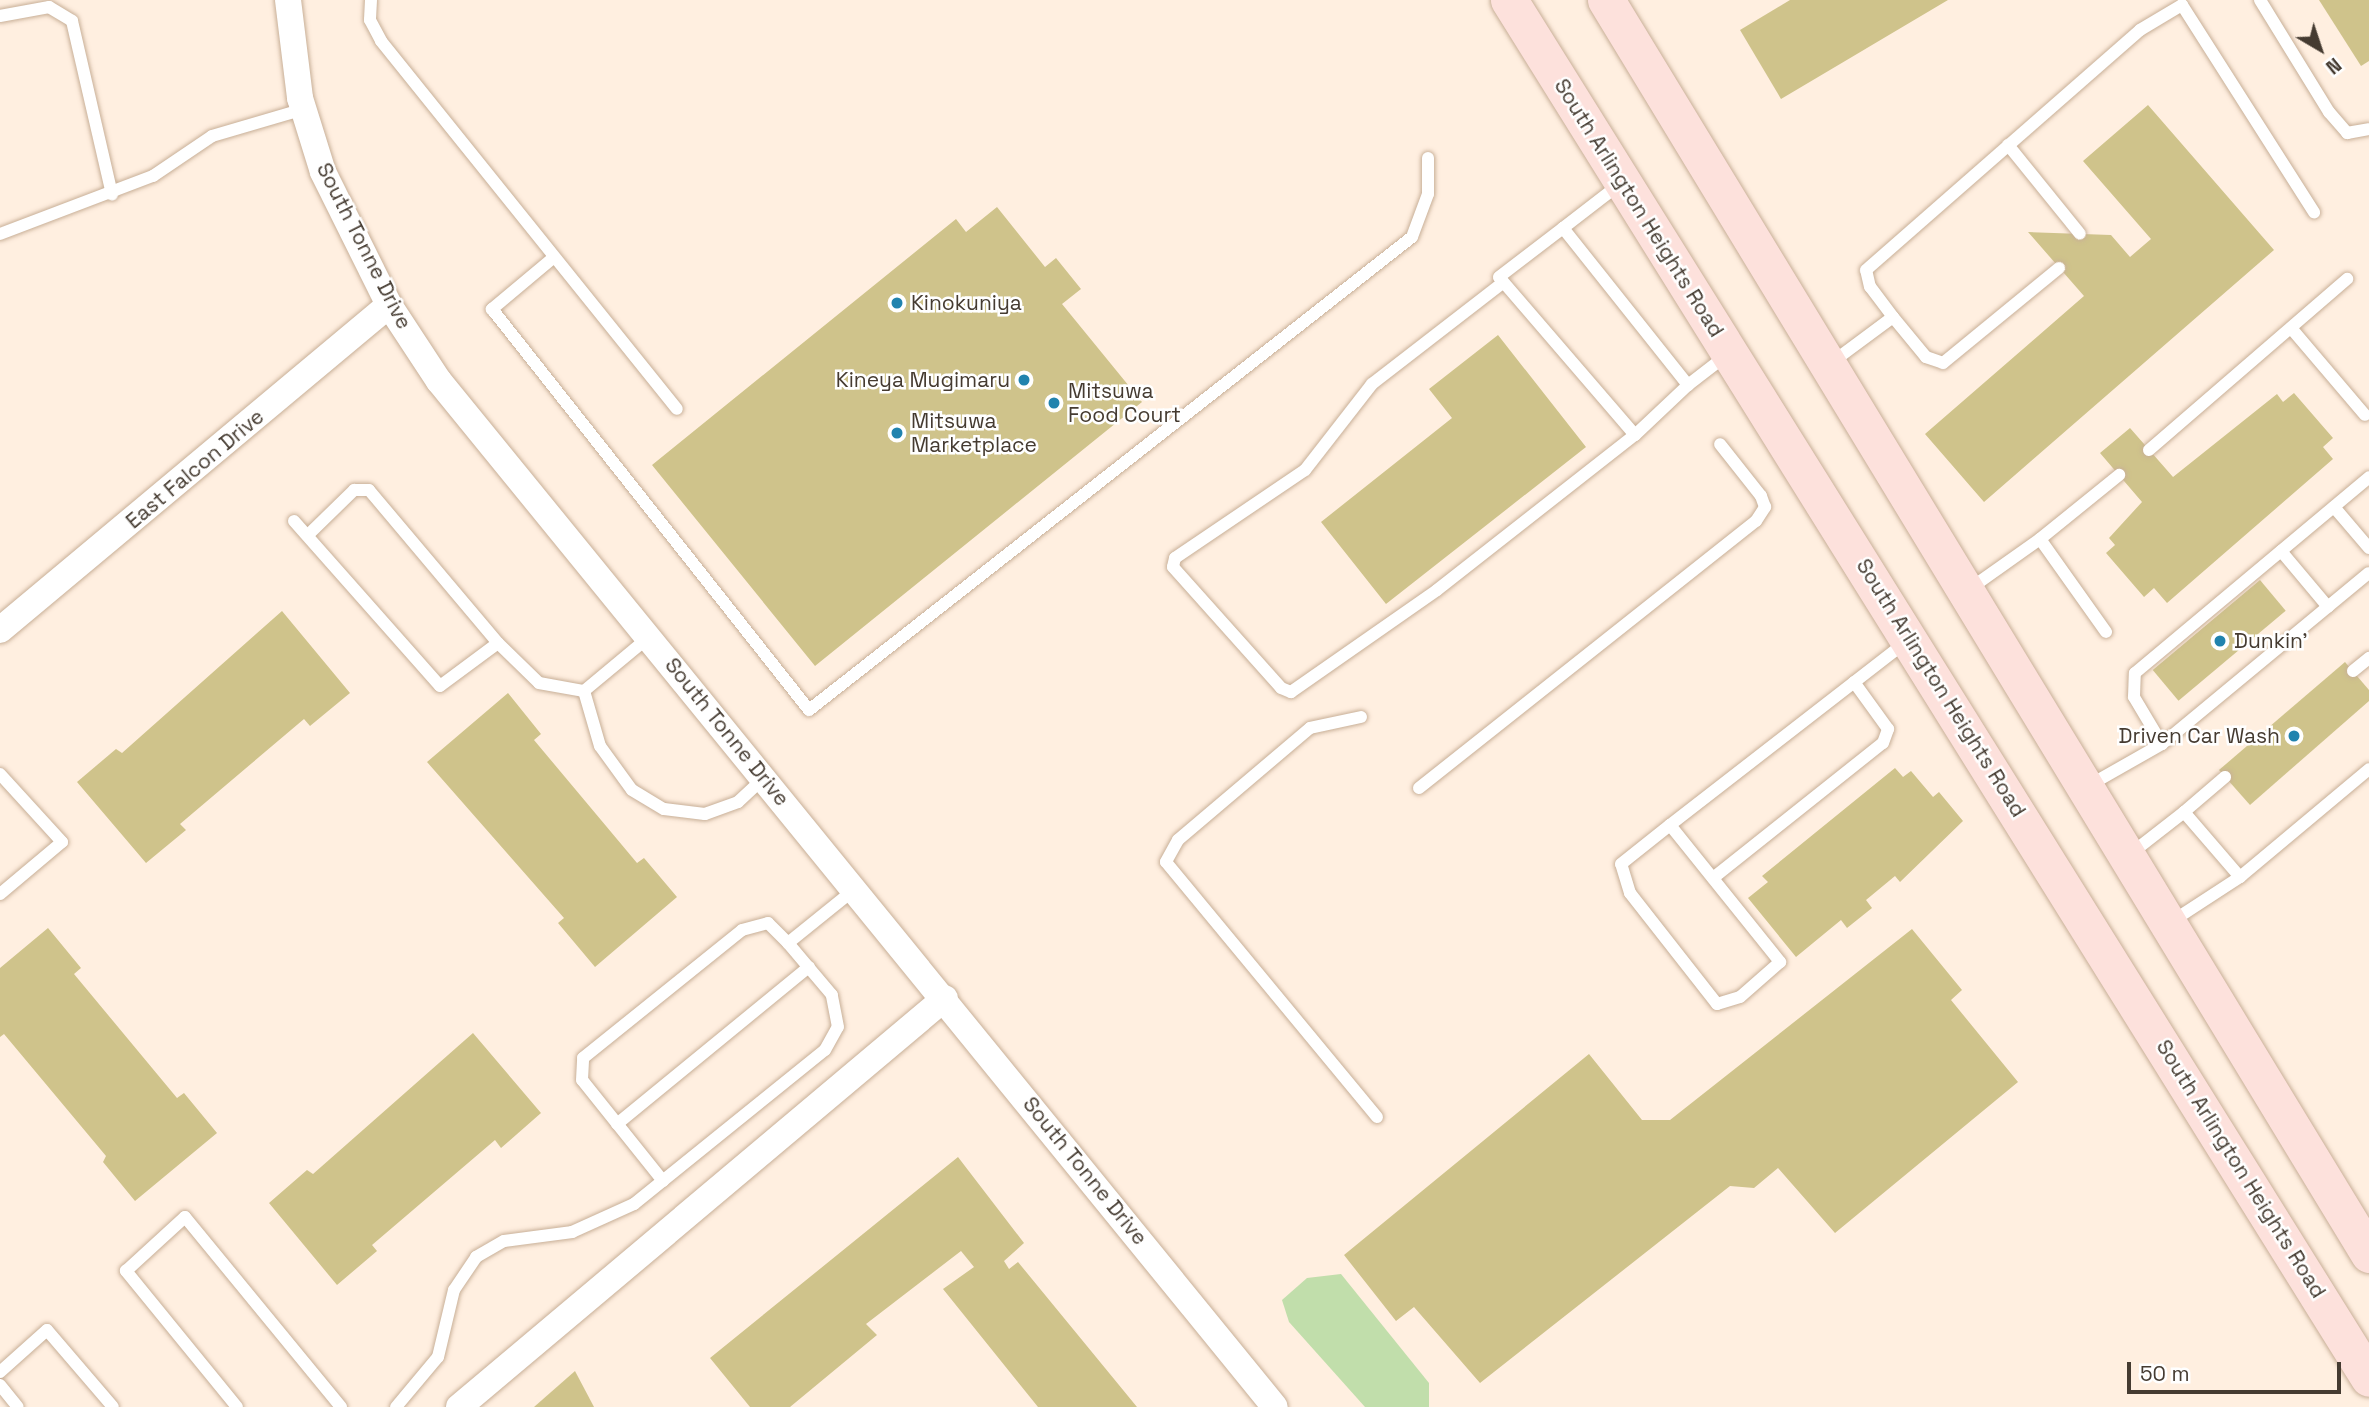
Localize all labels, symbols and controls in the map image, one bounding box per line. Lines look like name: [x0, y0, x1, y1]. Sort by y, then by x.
north arrow: [2285, 14, 2355, 84]
text: N: [2321, 52, 2346, 79]
street label: South Arlington Heights Road: [1549, 74, 1729, 342]
street label: South Tonne Drive: [311, 158, 417, 334]
place label: Kinokuniya: [911, 290, 1022, 316]
marker: Kinokuniya: [889, 295, 905, 311]
place label: Kineya Mugimaru: [836, 367, 1010, 393]
marker: Kineya Mugimaru: [1016, 372, 1032, 388]
place label: Mitsuwa Food Court: [1068, 378, 1181, 428]
marker: Mitsuwa Food Court: [1046, 395, 1062, 411]
street label: East Falcon Drive: [121, 404, 269, 534]
place label: Mitsuwa Marketplace: [911, 408, 1037, 458]
marker: Mitsuwa Marketplace: [889, 425, 905, 441]
street label: South Arlington Heights Road: [1851, 554, 2031, 822]
place label: Dunkin': [2234, 628, 2308, 654]
marker: Dunkin': [2212, 633, 2228, 649]
street label: South Tonne Drive: [659, 653, 795, 811]
place label: Driven Car Wash: [2118, 723, 2280, 749]
marker: Driven Car Wash: [2286, 728, 2302, 744]
street label: South Arlington Heights Road: [2151, 1035, 2331, 1303]
street label: South Tonne Drive: [1017, 1092, 1153, 1250]
scale bar: [2131, 1348, 2344, 1392]
text: 50 m: [2140, 1360, 2190, 1387]

